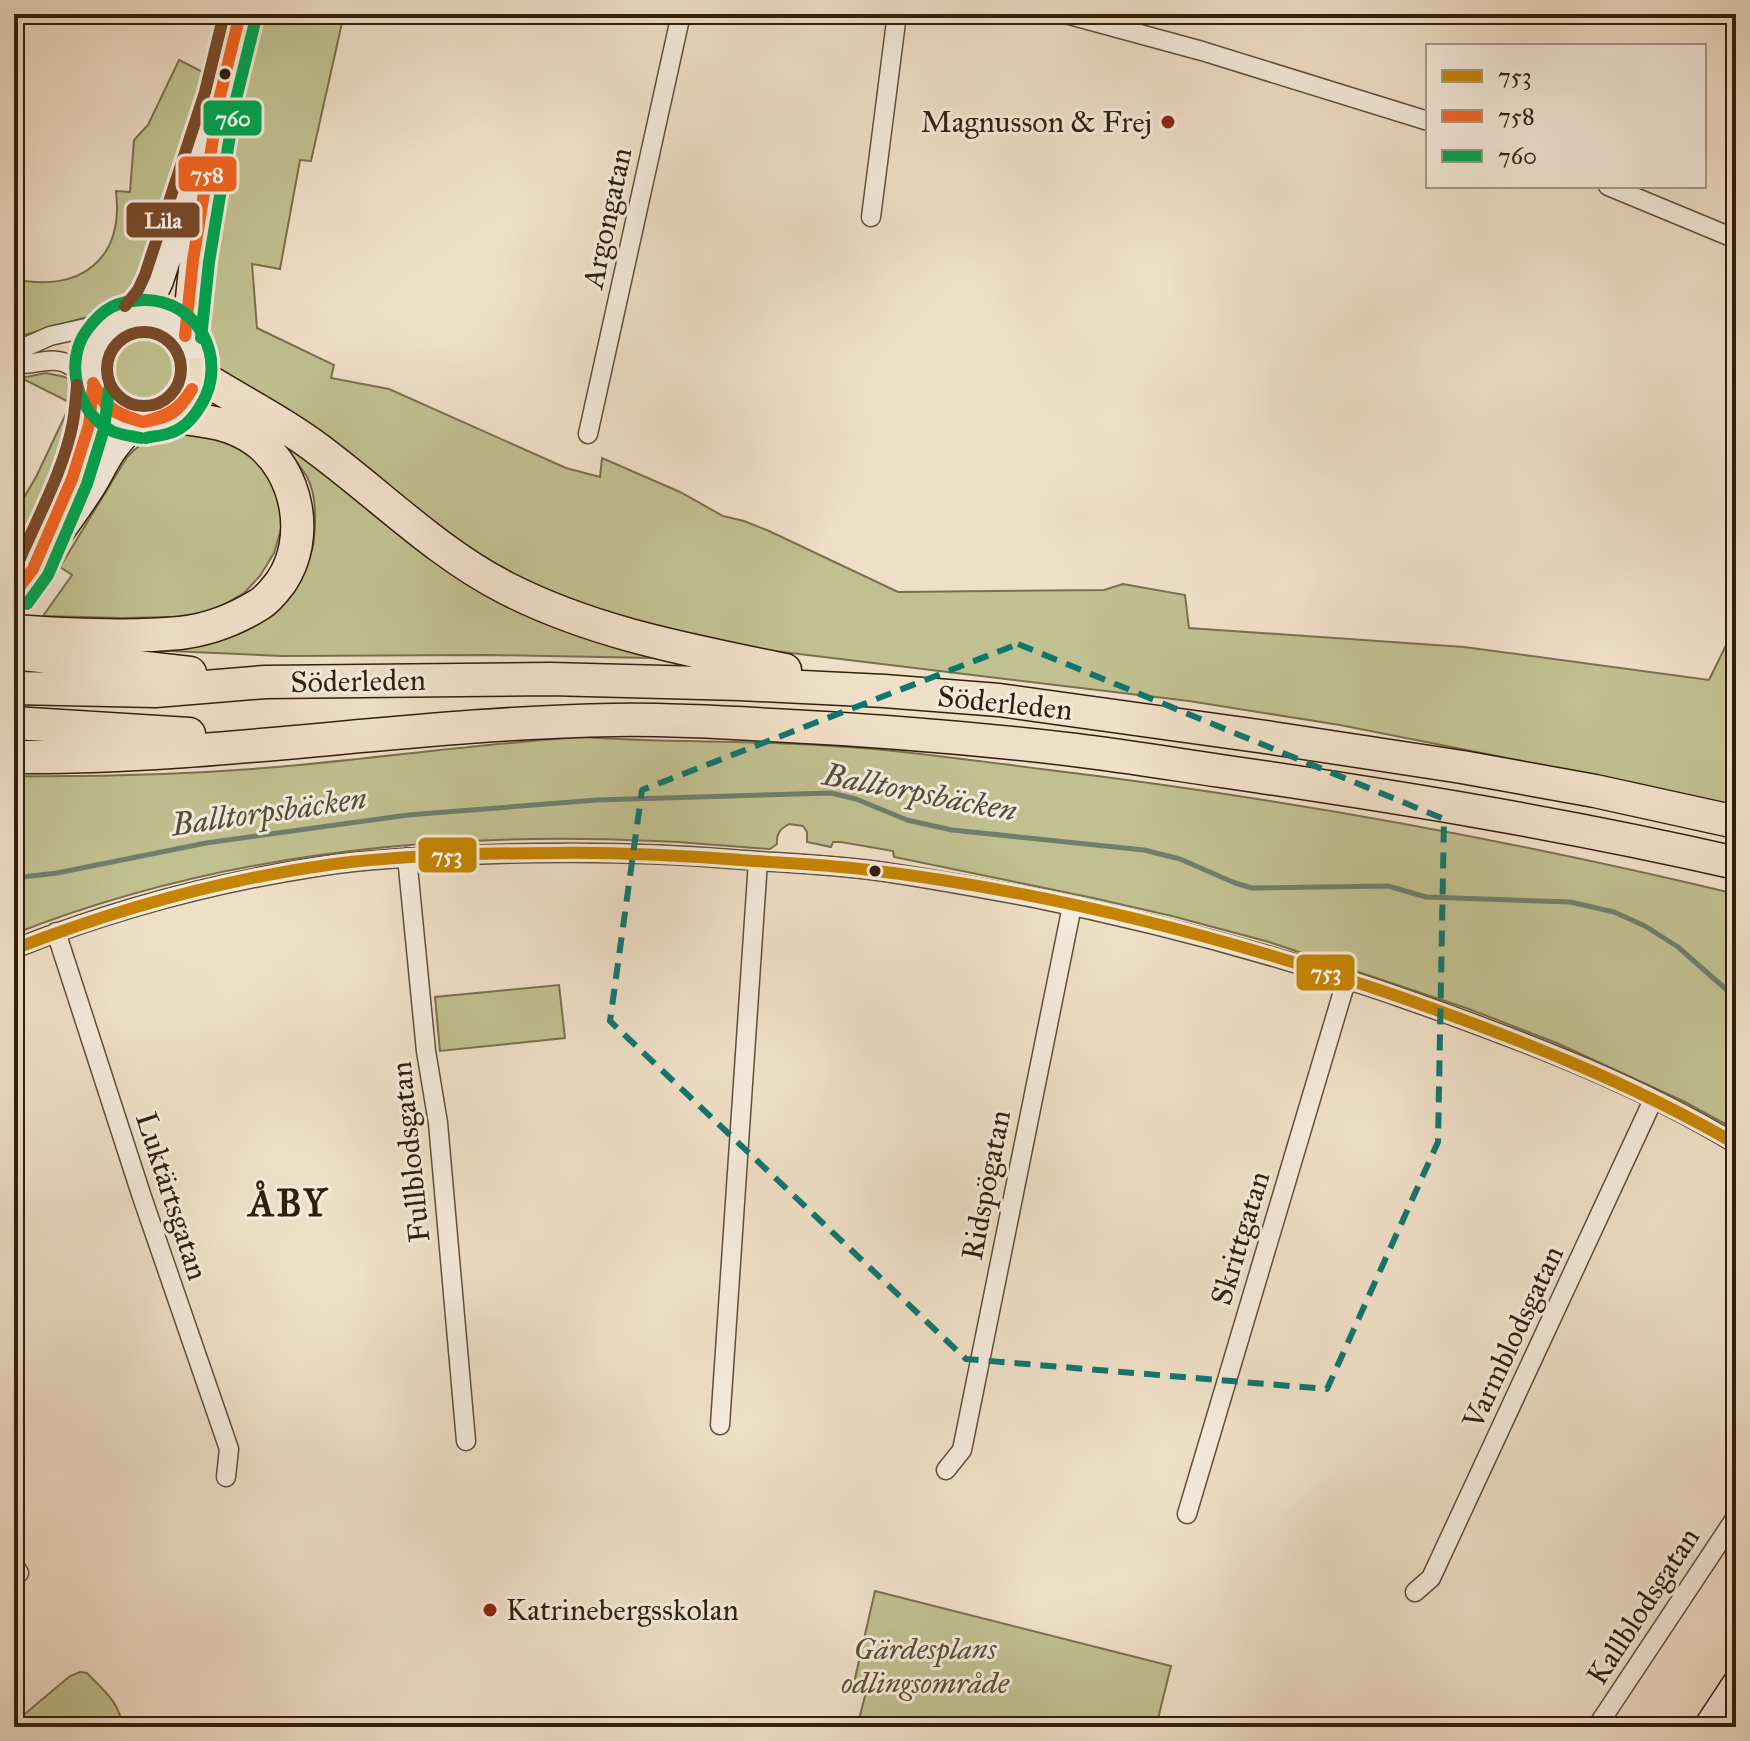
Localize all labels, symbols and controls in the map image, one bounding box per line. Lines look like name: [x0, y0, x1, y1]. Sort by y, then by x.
legend: [1426, 44, 1706, 188]
text: 753: [1498, 61, 1532, 91]
unlabelled marker: [217, 66, 233, 82]
line badge: 760: [202, 99, 263, 137]
text: 758: [1498, 101, 1535, 131]
place label: Magnusson & Frej: [921, 104, 1152, 140]
text: 760: [215, 105, 251, 132]
marker: Magnusson & Frej: [1159, 113, 1177, 131]
text: 760: [1498, 141, 1537, 171]
street label: Argongatan: [574, 144, 639, 294]
line badge: 758: [177, 155, 238, 193]
text: 758: [190, 161, 224, 188]
line badge: Lila: [125, 201, 201, 239]
text: Lila: [144, 207, 182, 234]
street label: Söderleden: [290, 662, 426, 700]
street label: Söderleden: [936, 678, 1074, 728]
water label: Balltorpsbäcken: [818, 754, 1020, 830]
water label: Balltorpsbäcken: [167, 778, 369, 845]
line badge: 753: [417, 836, 478, 874]
text: 753: [432, 842, 462, 869]
unlabelled marker: [867, 863, 883, 879]
line badge: 753: [1295, 953, 1356, 992]
text: 753: [1311, 959, 1341, 986]
street label: Fullblodsgatan: [383, 1060, 437, 1244]
street label: Ridspögatan: [954, 1107, 1018, 1263]
street label: Luktärtsgatan: [128, 1108, 216, 1284]
street label: Skrittgatan: [1203, 1167, 1277, 1309]
district label: ÅBY: [247, 1180, 329, 1226]
street label: Varmblodsgatan: [1455, 1240, 1571, 1435]
street label: Kallblodsgatan: [1579, 1521, 1707, 1691]
place label: Katrinebergsskolan: [506, 1592, 739, 1628]
marker: Katrinebergsskolan: [481, 1601, 499, 1619]
park label: Gärdesplans odlingsområde: [841, 1631, 1010, 1701]

